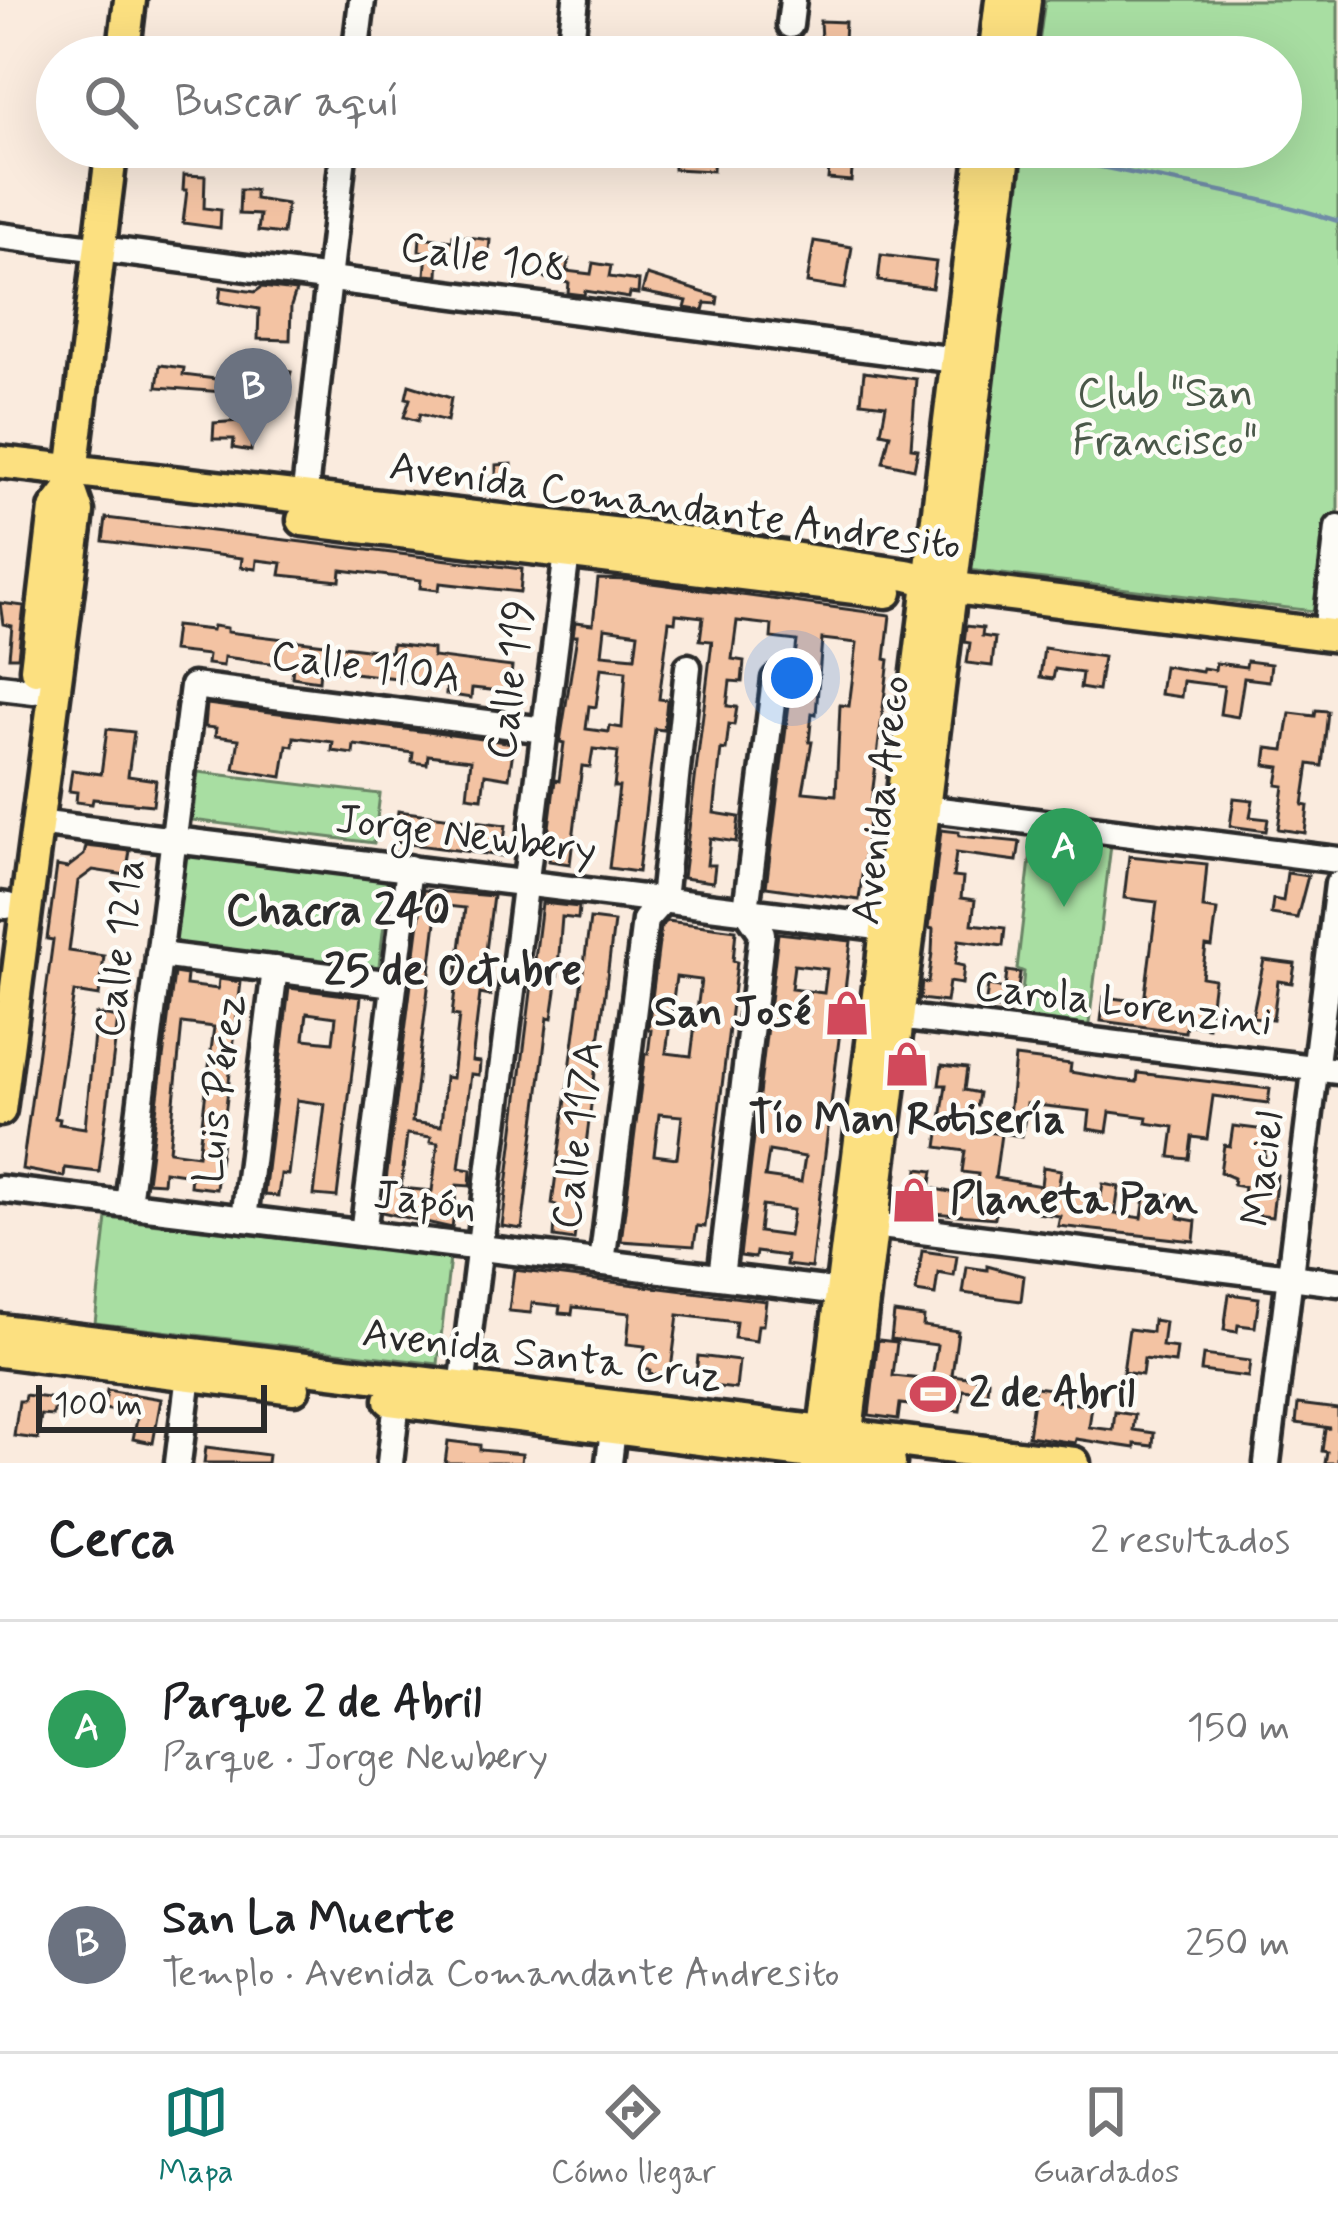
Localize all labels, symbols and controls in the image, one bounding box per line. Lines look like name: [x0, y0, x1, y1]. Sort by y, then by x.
search box: [36, 36, 1302, 168]
icon: search: [78, 69, 144, 135]
text: Buscar aquí: [174, 73, 400, 132]
street label: Calle 108: [396, 220, 570, 298]
pin: B: [214, 348, 292, 447]
park label: Club "San Francisco": [1072, 367, 1258, 470]
street label: Avenida Comandante Andresito: [386, 440, 964, 574]
street label: Calle 119: [475, 597, 549, 763]
street label: Calle 110A: [268, 629, 464, 707]
your location: [762, 648, 822, 708]
street label: Avenida Areco: [839, 672, 925, 928]
street label: Jorge Newbery: [332, 793, 600, 882]
pin: A: [1025, 808, 1103, 907]
street label: Calle 121a: [83, 855, 159, 1041]
district label: Chacra 240: [226, 882, 450, 941]
district label: 25 de Octubre: [324, 942, 582, 1001]
street label: Carola Lorenzini: [971, 959, 1275, 1051]
place label: San José: [654, 986, 811, 1041]
shop icon: San José: [822, 988, 872, 1038]
street label: Luis Pérez: [182, 991, 260, 1187]
street label: Calle 117A: [540, 1038, 618, 1232]
shop icon: Tío Man Rotisería: [882, 1039, 932, 1089]
place label: Tío Man Rotisería: [749, 1093, 1065, 1148]
street label: Maciel: [1230, 1108, 1298, 1230]
street label: Japón: [370, 1168, 480, 1236]
place label: Planeta Pan: [950, 1173, 1198, 1228]
shop icon: Planeta Pan: [889, 1175, 939, 1225]
street label: Avenida Santa Cruz: [359, 1307, 725, 1405]
place label: 2 de Abril: [969, 1367, 1135, 1422]
sports icon: 2 de Abril: [908, 1369, 958, 1419]
scale bar: [36, 1379, 267, 1432]
text: 100 m: [54, 1384, 143, 1428]
text: Cerca: [48, 1508, 176, 1574]
text: 2 resultados: [1090, 1516, 1290, 1567]
text: Parque 2 de Abril: [162, 1674, 481, 1733]
text: A: [74, 1703, 100, 1754]
text: 150 m: [1187, 1703, 1290, 1754]
text: Parque · Jorge Newbery: [162, 1733, 548, 1784]
text: San La Muerte: [162, 1890, 455, 1949]
text: B: [75, 1919, 99, 1970]
text: 250 m: [1185, 1919, 1290, 1970]
text: Templo · Avenida Comandante Andresito: [162, 1949, 840, 2000]
tab: Mapa: [158, 2079, 234, 2195]
tab: Cómo llegar: [551, 2079, 716, 2195]
tab: Guardados: [1033, 2079, 1180, 2195]

